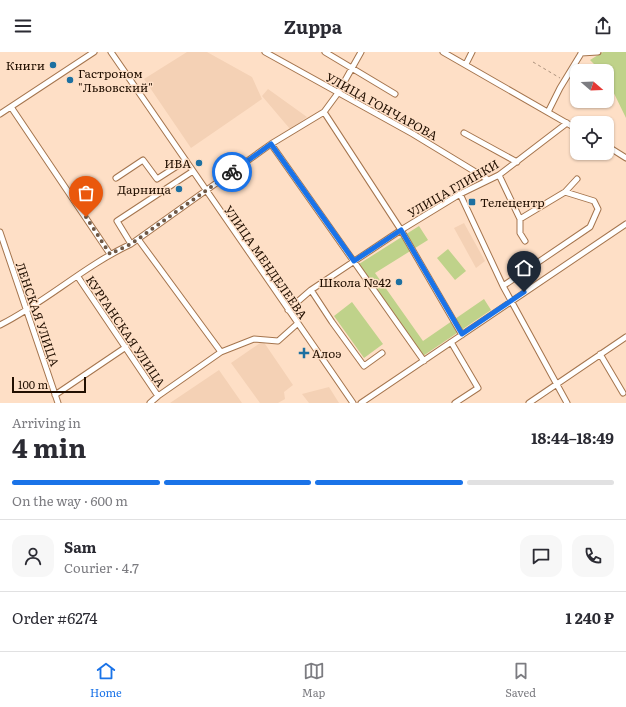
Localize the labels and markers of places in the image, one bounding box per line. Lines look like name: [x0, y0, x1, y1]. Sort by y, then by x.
place label: Книги: [6, 56, 45, 74]
marker: Книги: [48, 60, 58, 70]
place label: Гастроном "Львовский": [78, 64, 153, 96]
marker: Гастроном "Львовский": [65, 75, 75, 85]
place label: ИВА: [164, 154, 191, 172]
marker: ИВА: [194, 158, 204, 168]
pin: [69, 176, 103, 217]
place label: Дарница: [117, 180, 172, 198]
marker: Дарница: [174, 184, 184, 194]
place label: Телецентр: [480, 193, 545, 211]
marker: Телецентр: [467, 197, 477, 207]
pin: [507, 251, 541, 292]
place label: Школа №42: [319, 273, 391, 291]
marker: Школа №42: [394, 277, 404, 287]
place label: Алоэ: [312, 344, 341, 362]
marker: Алоэ: [299, 348, 309, 358]

